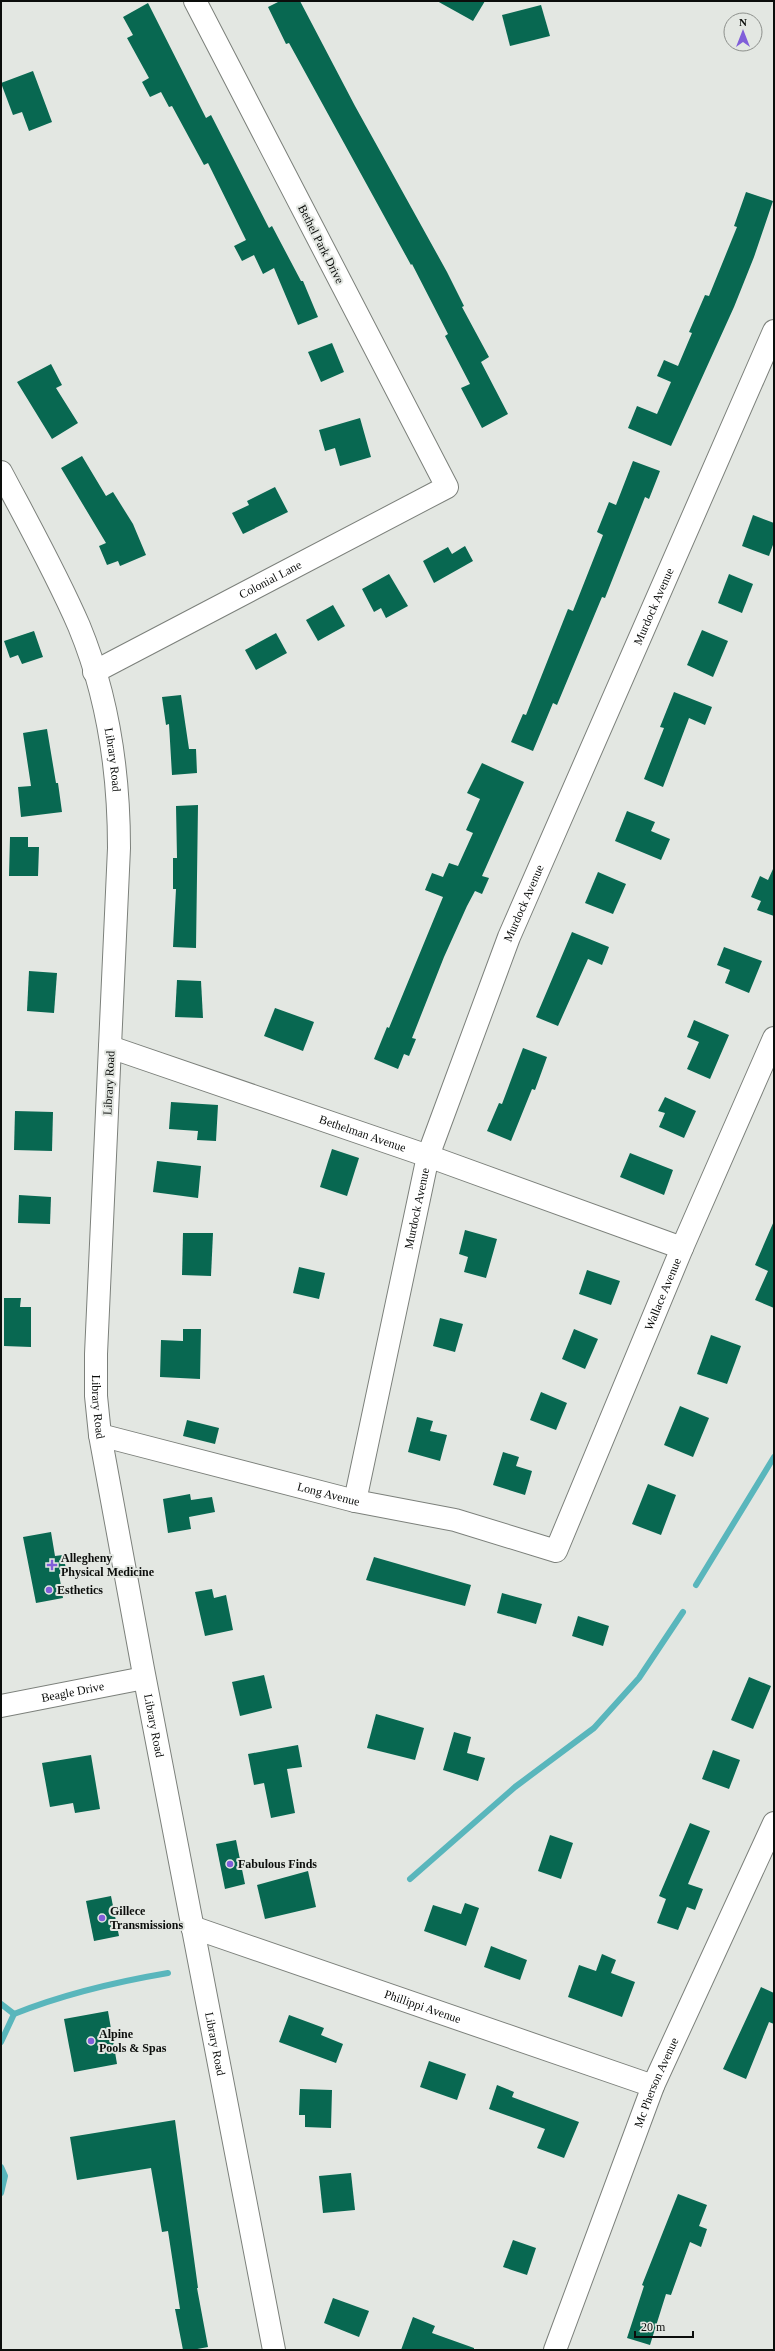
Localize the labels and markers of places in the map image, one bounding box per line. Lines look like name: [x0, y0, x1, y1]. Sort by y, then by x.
place label: Allegheny Physical Medicine: [61, 1551, 155, 1579]
marker: Allegheny Physical Medicine: [46, 1559, 58, 1571]
place label: Esthetics: [57, 1583, 103, 1597]
marker: Esthetics: [44, 1585, 54, 1595]
place label: Fabulous Finds: [238, 1857, 317, 1871]
marker: Fabulous Finds: [225, 1859, 235, 1869]
place label: Gillece Transmissions: [110, 1904, 183, 1932]
marker: Gillece Transmissions: [97, 1913, 107, 1923]
place label: Alpine Pools & Spas: [99, 2027, 167, 2055]
marker: Alpine Pools & Spas: [86, 2036, 96, 2046]

